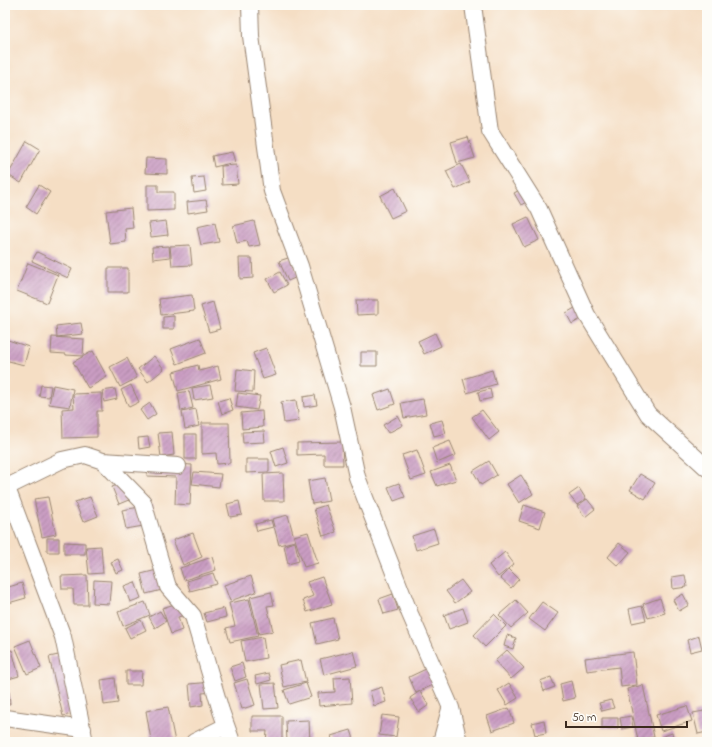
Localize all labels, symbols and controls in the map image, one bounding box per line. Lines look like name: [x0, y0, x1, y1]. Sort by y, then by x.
scale bar: [566, 703, 687, 729]
text: 50 m: [572, 709, 596, 727]

